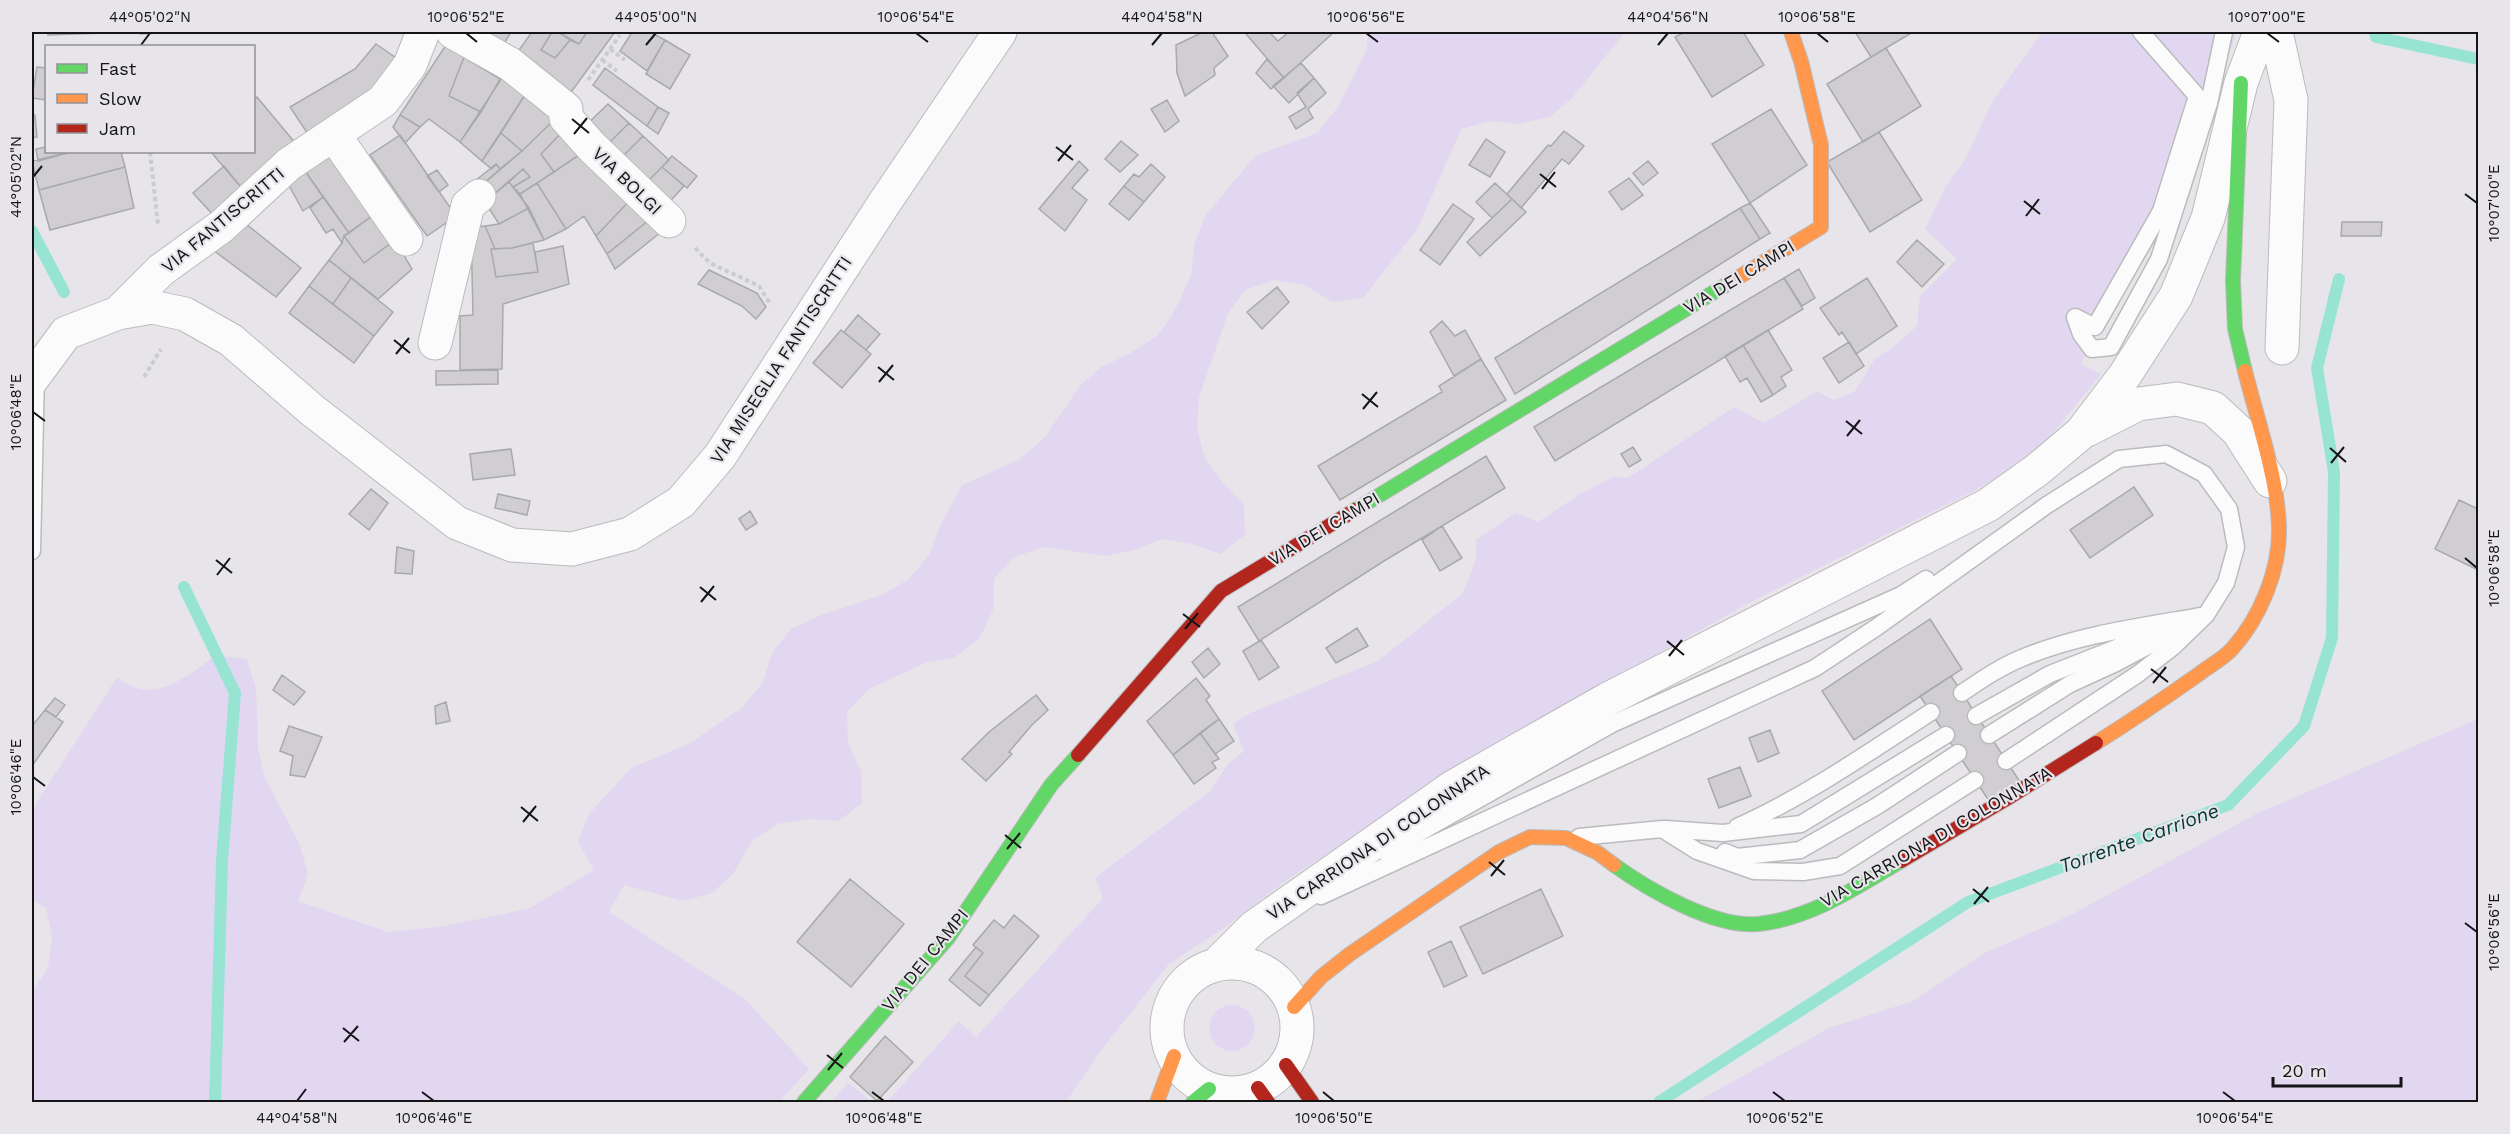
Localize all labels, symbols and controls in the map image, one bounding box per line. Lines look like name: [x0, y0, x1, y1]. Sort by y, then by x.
text: 44°05'02"N: [109, 8, 191, 26]
text: 10°06'52"E: [427, 8, 505, 26]
text: 44°05'00"N: [615, 8, 697, 26]
text: 10°06'54"E: [878, 8, 954, 26]
text: 44°04'58"N: [1121, 8, 1203, 26]
text: 10°06'56"E: [1327, 8, 1405, 26]
text: 44°04'56"N: [1627, 8, 1709, 26]
text: 10°06'58"E: [1778, 8, 1856, 26]
text: 10°07'00"E: [2228, 8, 2306, 26]
legend: [45, 45, 255, 153]
text: Fast: [99, 58, 137, 79]
text: Slow: [99, 88, 142, 109]
text: Jam: [99, 118, 136, 139]
text: 44°05'02"N: [7, 136, 25, 218]
street label: VIA BOLGI: [588, 142, 666, 219]
street label: VIA FANTISCRITTI: [157, 162, 288, 277]
text: 10°07'00"E: [2485, 164, 2503, 242]
street label: VIA DEI CAMPI: [1679, 235, 1798, 318]
street label: VIA MISEGLIA FANTISCRITTI: [705, 252, 856, 468]
text: 10°06'48"E: [7, 374, 25, 450]
street label: VIA DEI CAMPI: [1264, 487, 1383, 570]
text: 10°06'58"E: [2485, 529, 2503, 607]
text: 10°06'46"E: [7, 739, 25, 815]
street label: VIA CARRIONA DI COLONNATA: [1263, 759, 1493, 924]
street label: VIA CARRIONA DI COLONNATA: [1816, 762, 2055, 912]
water label: Torrente Carrione: [2056, 798, 2222, 878]
text: 10°06'56"E: [2485, 893, 2503, 971]
street label: VIA DEI CAMPI: [877, 904, 972, 1015]
scale bar: [2273, 1050, 2400, 1088]
text: 20 m: [2282, 1060, 2327, 1081]
text: 44°04'58"N: [256, 1109, 338, 1127]
text: 10°06'46"E: [396, 1109, 472, 1127]
text: 10°06'48"E: [846, 1109, 922, 1127]
text: 10°06'50"E: [1295, 1109, 1373, 1127]
text: 10°06'52"E: [1746, 1109, 1824, 1127]
text: 10°06'54"E: [2197, 1109, 2273, 1127]

